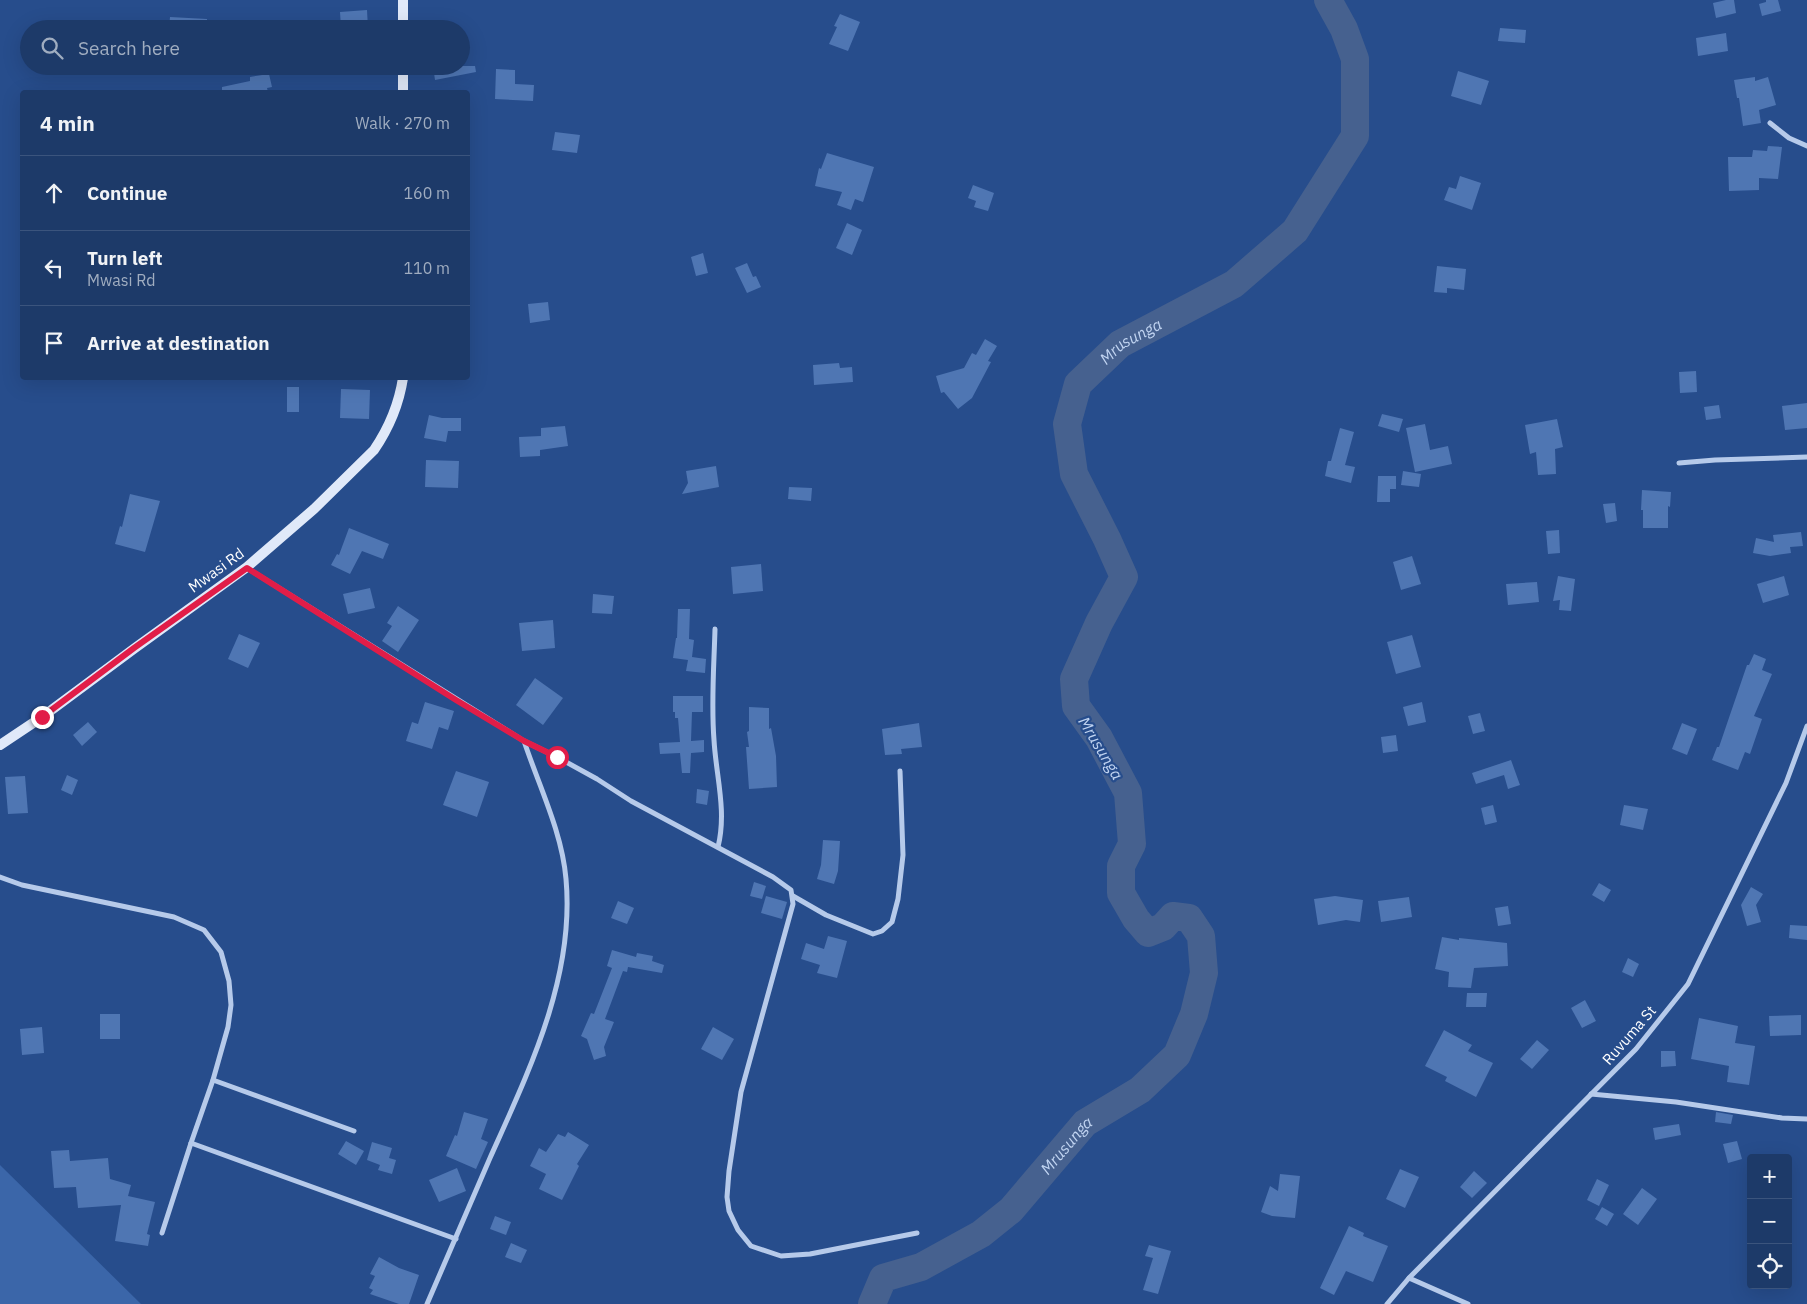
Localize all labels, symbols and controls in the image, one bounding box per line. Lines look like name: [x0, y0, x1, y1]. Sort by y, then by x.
search box: [20, 20, 470, 75]
icon: search: [38, 34, 66, 62]
text: Search here: [78, 36, 180, 60]
text: 4 min: [40, 109, 95, 137]
text: Walk · 270 m: [355, 113, 450, 133]
icon: ahead: [40, 179, 68, 207]
text: Continue: [87, 181, 167, 205]
text: 160 m: [403, 183, 450, 203]
text: Turn left: [87, 246, 163, 270]
icon: left: [40, 254, 68, 282]
text: 110 m: [403, 258, 450, 278]
text: Mwasi Rd: [87, 270, 156, 290]
water label: Mrusunga: [1095, 314, 1165, 368]
icon: arrive: [40, 329, 68, 357]
text: Arrive at destination: [87, 331, 270, 355]
street label: Mwasi Rd: [184, 543, 248, 597]
route end: [31, 706, 54, 729]
water label: Mrusunga: [1074, 713, 1128, 783]
route start: [546, 746, 569, 769]
street label: Ruvuma St: [1598, 1001, 1660, 1069]
water label: Mrusunga: [1036, 1111, 1096, 1178]
map controls: [1747, 1154, 1792, 1289]
button: +: [1747, 1154, 1792, 1199]
button: −: [1747, 1199, 1792, 1244]
button: locate: [1747, 1244, 1792, 1289]

